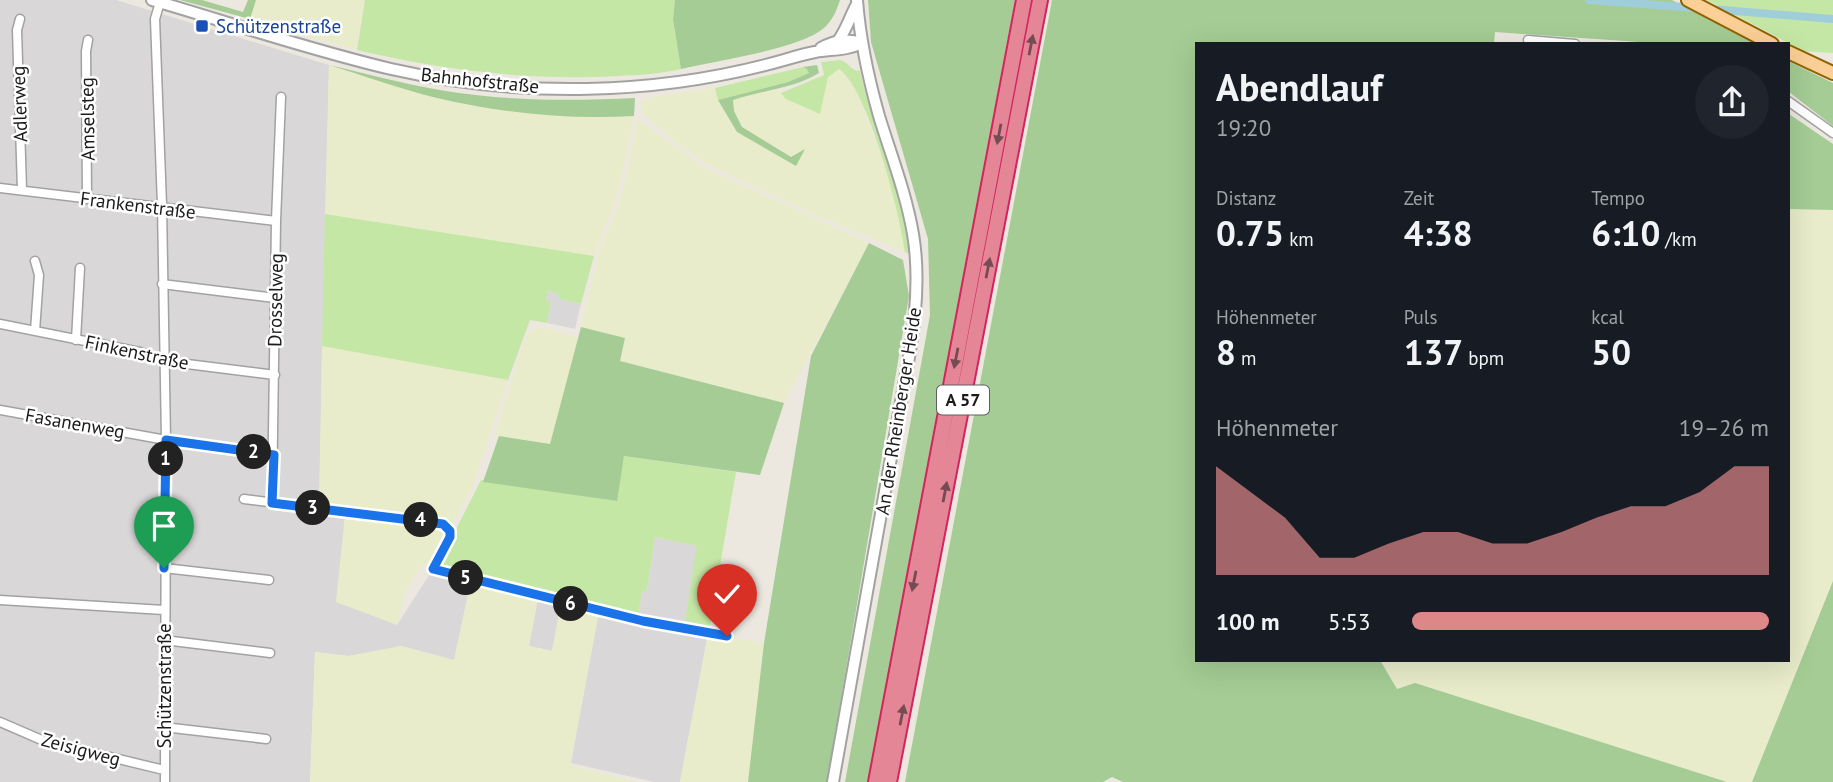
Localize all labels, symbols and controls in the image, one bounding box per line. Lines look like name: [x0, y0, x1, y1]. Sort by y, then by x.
place label: Schützenstraße: [216, 14, 341, 38]
marker: Schützenstraße: [194, 18, 210, 34]
one-way arrow: [1026, 34, 1037, 56]
street label: Bahnhofstraße: [420, 62, 540, 98]
text: Abendlauf: [1216, 62, 1383, 111]
street label: Adlerweg: [6, 65, 32, 143]
button: share: [1695, 65, 1769, 139]
street label: Amselsteg: [74, 77, 100, 161]
text: 19:20: [1216, 113, 1271, 142]
one-way arrow: [993, 123, 1004, 145]
street label: Frankenstraße: [79, 186, 197, 224]
text: Distanz: [1216, 186, 1276, 210]
text: Zeit: [1404, 186, 1434, 210]
text: Tempo: [1591, 186, 1645, 210]
text: 0.75: [1216, 210, 1284, 256]
text: 4:38: [1404, 210, 1473, 256]
text: 6:10: [1591, 210, 1660, 256]
text: km: [1284, 227, 1314, 251]
text: /km: [1660, 227, 1697, 251]
street label: Drosselweg: [262, 253, 288, 347]
one-way arrow: [983, 257, 994, 279]
street label: An der Rheinberger Heide: [870, 305, 926, 517]
text: Höhenmeter: [1216, 305, 1317, 329]
text: Puls: [1404, 305, 1437, 329]
text: kcal: [1591, 305, 1624, 329]
street label: Finkenstraße: [83, 329, 191, 375]
text: 8: [1216, 329, 1236, 375]
text: 137: [1404, 329, 1463, 375]
text: 50: [1591, 329, 1631, 375]
text: m: [1236, 346, 1256, 370]
text: bpm: [1463, 346, 1504, 370]
one-way arrow: [951, 347, 962, 369]
road number: A 57: [937, 386, 989, 414]
street label: Fasanenweg: [23, 402, 127, 444]
text: Höhenmeter: [1216, 413, 1338, 442]
text: 19–26 m: [1679, 413, 1769, 442]
pin: 2: [236, 434, 272, 470]
text: 2: [248, 439, 259, 463]
pin: 1: [148, 442, 184, 476]
text: 1: [160, 446, 171, 470]
one-way arrow: [940, 481, 951, 503]
pin: 3: [296, 490, 330, 526]
text: 3: [307, 495, 318, 519]
pin: [134, 496, 194, 568]
pin: 4: [404, 503, 438, 538]
icon: arrive: [145, 507, 183, 545]
text: 4: [415, 507, 426, 531]
pin: 5: [448, 560, 484, 596]
pin: [697, 564, 757, 636]
text: 5: [460, 565, 471, 589]
one-way arrow: [908, 571, 919, 593]
icon: check: [708, 575, 746, 613]
pin: 6: [554, 586, 588, 622]
text: 6: [565, 591, 576, 615]
text: 100 m: [1216, 607, 1279, 636]
text: 5:53: [1328, 607, 1371, 636]
street label: Schützenstraße: [152, 623, 176, 749]
one-way arrow: [897, 704, 908, 726]
street label: Zeisigweg: [39, 727, 123, 771]

